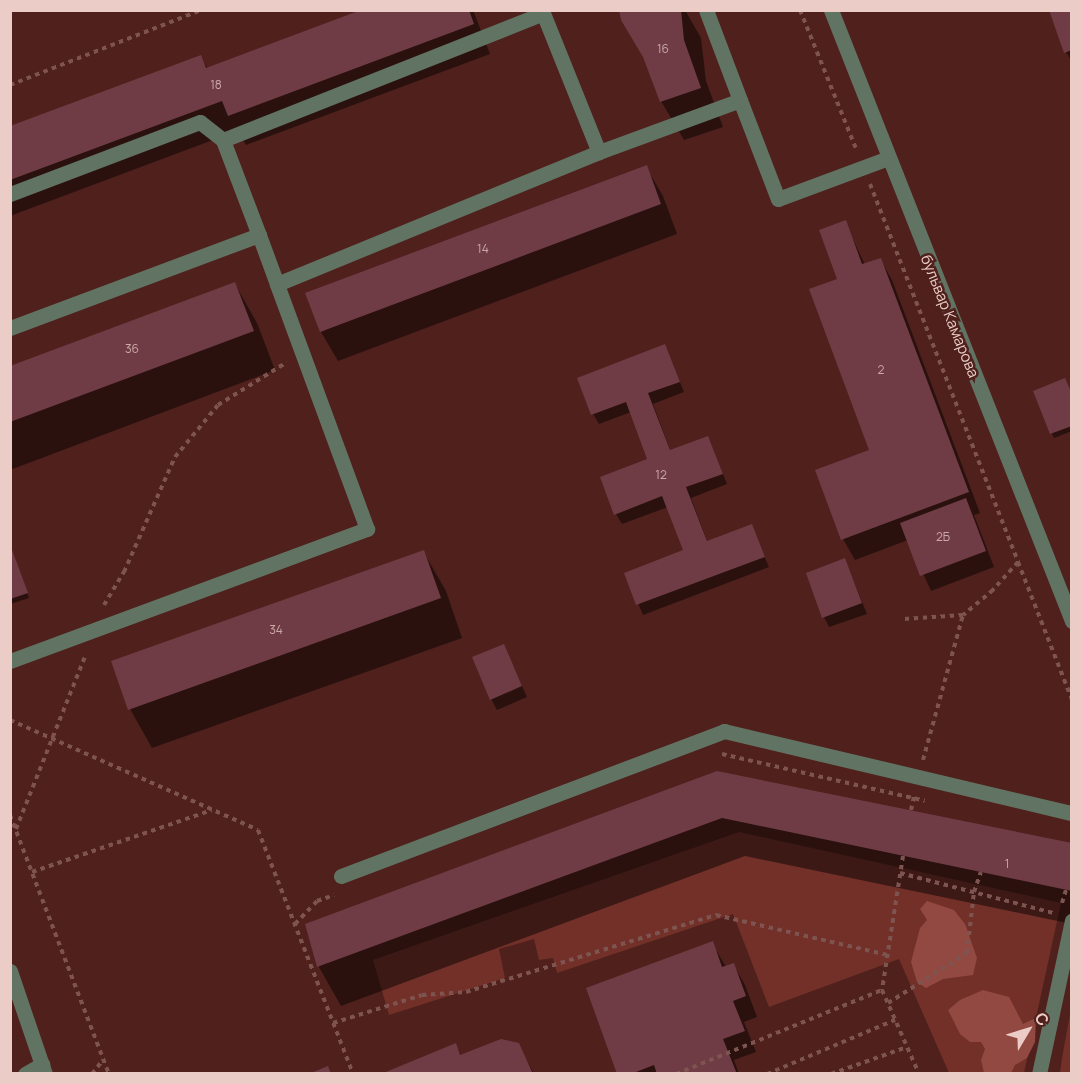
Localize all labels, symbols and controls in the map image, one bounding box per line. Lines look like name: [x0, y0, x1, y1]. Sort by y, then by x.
house number: 16: [657, 42, 669, 56]
house number: 18: [210, 78, 222, 92]
house number: 14: [477, 242, 489, 256]
street label: бульвар Камарова: [917, 252, 983, 380]
house number: 36: [125, 342, 139, 356]
house number: 2: [878, 363, 884, 377]
house number: 12: [655, 468, 667, 482]
house number: 2Б: [936, 530, 950, 544]
house number: 34: [269, 623, 283, 637]
house number: 1: [1005, 857, 1009, 871]
north arrow: [998, 1000, 1058, 1060]
text: С: [1030, 1007, 1054, 1030]

